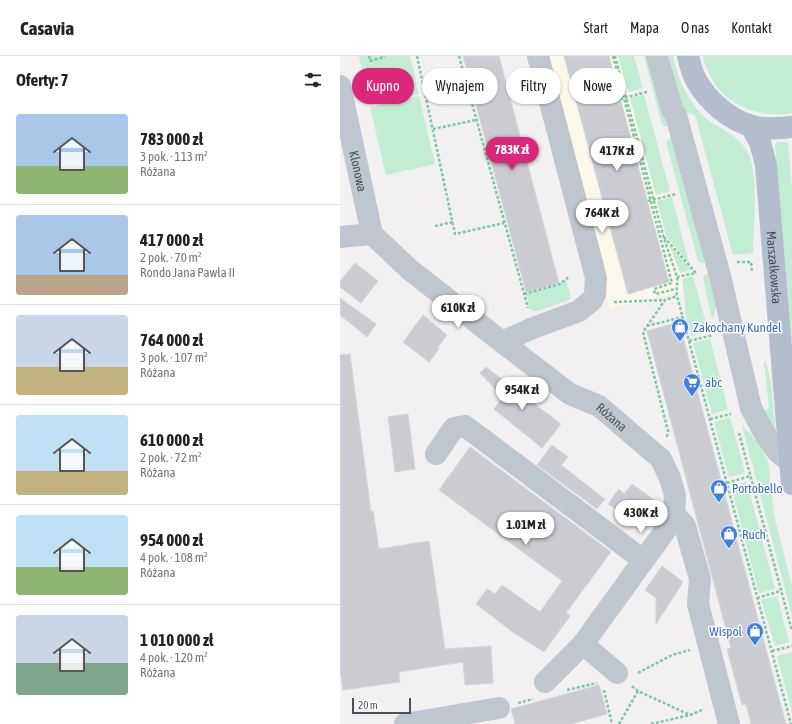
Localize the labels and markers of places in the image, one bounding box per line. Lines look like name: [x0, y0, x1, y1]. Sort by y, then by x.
pin: 783K zł: [475, 137, 549, 171]
pin: 417K zł: [580, 138, 654, 172]
pin: 764K zł: [565, 200, 639, 234]
pin: 610K zł: [421, 295, 495, 329]
shop icon: Zakochany Kundel: [670, 317, 690, 342]
place label: Zakochany Kundel: [693, 320, 782, 335]
supermarket icon: abc: [682, 372, 702, 397]
place label: abc: [705, 375, 722, 390]
pin: 954K zł: [485, 377, 559, 411]
shop icon: Portobello: [709, 478, 729, 503]
place label: Portobello: [732, 481, 783, 496]
pin: 430K zł: [604, 500, 678, 534]
pin: 1.01M zł: [485, 512, 567, 546]
shop icon: Ruch: [719, 524, 739, 549]
place label: Ruch: [742, 527, 766, 542]
shop icon: Wispol: [745, 621, 765, 646]
place label: Wispol: [709, 624, 743, 639]

